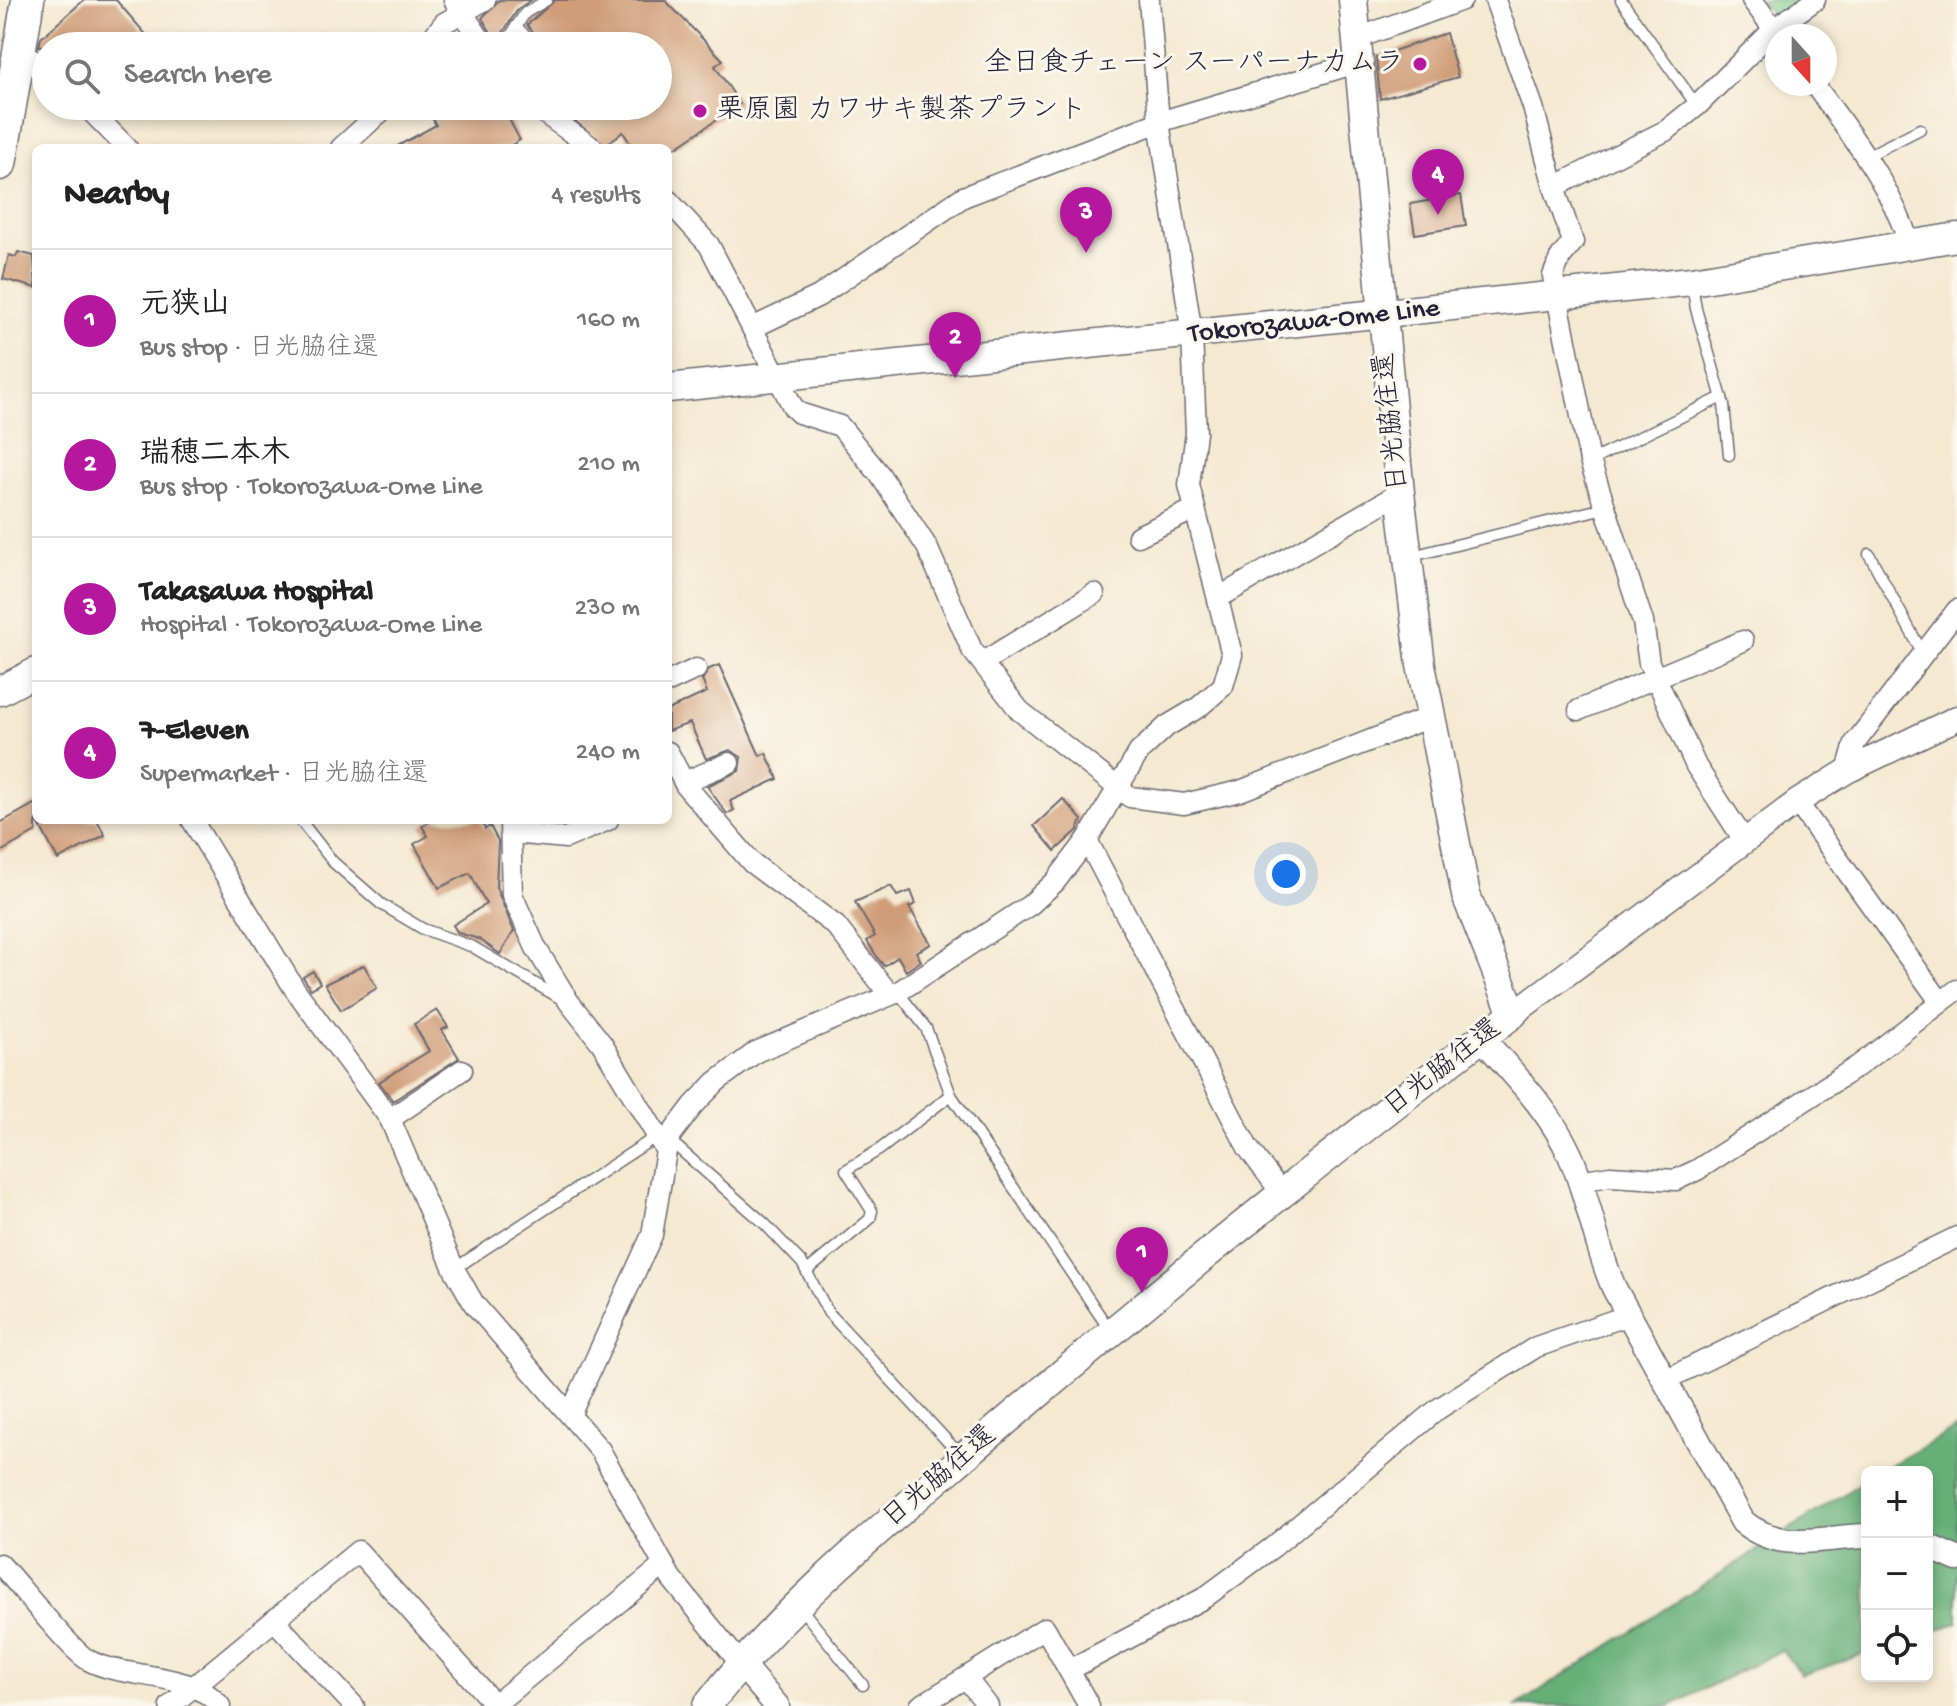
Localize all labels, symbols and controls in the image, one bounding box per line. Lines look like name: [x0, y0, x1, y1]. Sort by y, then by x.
north arrow: [1765, 24, 1837, 96]
search box: [32, 32, 672, 120]
place label: 全日食チェーン スーパーナカムラ: [984, 47, 1404, 81]
icon: search: [60, 54, 104, 98]
marker: 全日食チェーン スーパーナカムラ: [1411, 55, 1429, 73]
text: Search here: [124, 59, 272, 94]
place label: 栗原園 カワサキ製茶プラント: [716, 94, 1087, 128]
marker: 栗原園 カワサキ製茶プラント: [691, 102, 709, 120]
pin: 4: [1412, 149, 1464, 215]
text: Nearby: [64, 176, 169, 216]
text: 4 results: [551, 181, 640, 212]
pin: 3: [1060, 187, 1112, 253]
text: 元狭山: [140, 289, 230, 324]
street label: Tokorozawa-Ome Line: [1185, 292, 1442, 352]
text: 1: [85, 306, 95, 337]
text: 160 m: [577, 306, 640, 337]
pin: 2: [929, 312, 981, 378]
text: Bus stop · 日光脇往還: [140, 334, 378, 365]
street label: 日光脇往還: [1368, 351, 1417, 493]
text: 瑞穂二本木: [140, 438, 290, 473]
text: 2: [84, 450, 96, 481]
text: 210 m: [577, 450, 640, 481]
text: Bus stop · Tokorozawa-Ome Line: [140, 473, 483, 504]
text: Takasawa Hospital: [140, 576, 373, 611]
text: 3: [83, 594, 97, 625]
text: 230 m: [574, 594, 640, 625]
text: Hospital · Tokorozawa-Ome Line: [140, 611, 482, 642]
text: 7-Eleven: [140, 715, 249, 750]
text: 4: [84, 738, 96, 769]
text: 240 m: [576, 738, 640, 769]
text: Supermarket · 日光脇往還: [140, 760, 428, 791]
your location: [1266, 854, 1306, 894]
street label: 日光脇往還: [1377, 1012, 1508, 1125]
pin: 1: [1116, 1227, 1168, 1293]
street label: 日光脇往還: [876, 1419, 1004, 1536]
map controls: [1861, 1466, 1933, 1682]
button: +: [1861, 1466, 1933, 1538]
button: −: [1861, 1538, 1933, 1610]
button: locate: [1861, 1610, 1933, 1682]

